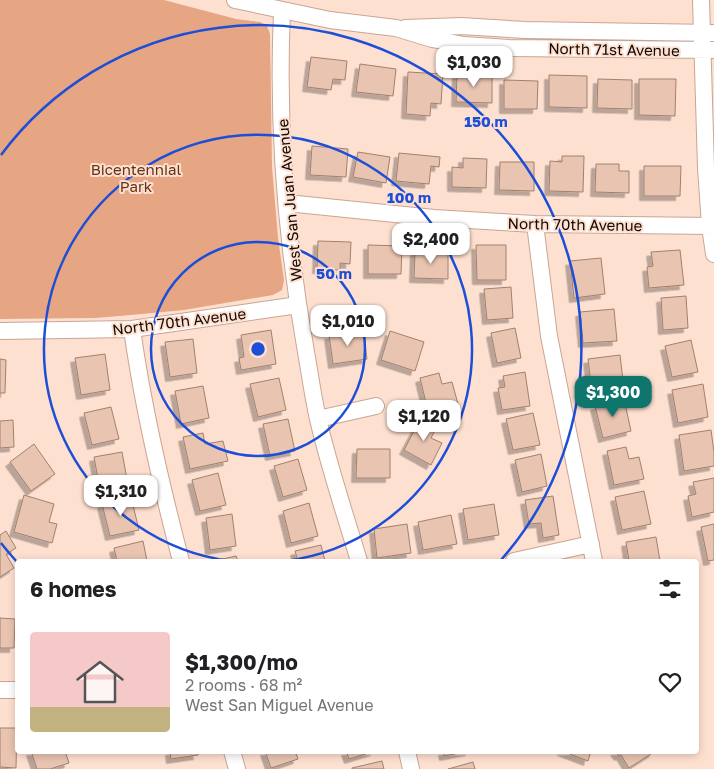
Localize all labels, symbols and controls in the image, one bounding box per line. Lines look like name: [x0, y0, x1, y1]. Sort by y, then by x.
street label: North 71st Avenue: [548, 39, 680, 59]
pin: $1,030: [433, 46, 515, 88]
text: $1,030: [447, 52, 501, 72]
text: 150 m: [464, 112, 508, 130]
street label: West San Juan Avenue: [273, 118, 305, 282]
park label: Bicentennial Park: [91, 160, 181, 195]
text: 100 m: [387, 188, 431, 206]
street label: North 70th Avenue: [508, 214, 643, 234]
pin: $2,400: [390, 222, 472, 265]
text: $2,400: [403, 229, 459, 249]
text: 50 m: [316, 264, 352, 282]
street label: North 70th Avenue: [111, 304, 247, 338]
pin: $1,010: [307, 304, 389, 347]
text: $1,010: [321, 311, 375, 331]
centre of rings: [249, 340, 267, 358]
pin: $1,300: [572, 376, 654, 418]
text: $1,300: [586, 382, 640, 402]
pin: $1,120: [383, 400, 465, 442]
text: $1,120: [398, 406, 450, 426]
pin: $1,310: [80, 474, 162, 517]
text: $1,310: [95, 481, 147, 501]
icon: filters: [656, 575, 684, 603]
text: 6 homes: [30, 576, 116, 602]
text: $1,300/mo: [185, 649, 298, 675]
icon: home: [70, 652, 130, 712]
icon: heart: [656, 668, 684, 696]
text: 2 rooms · 68 m²: [185, 675, 302, 695]
text: West San Miguel Avenue: [185, 695, 373, 715]

